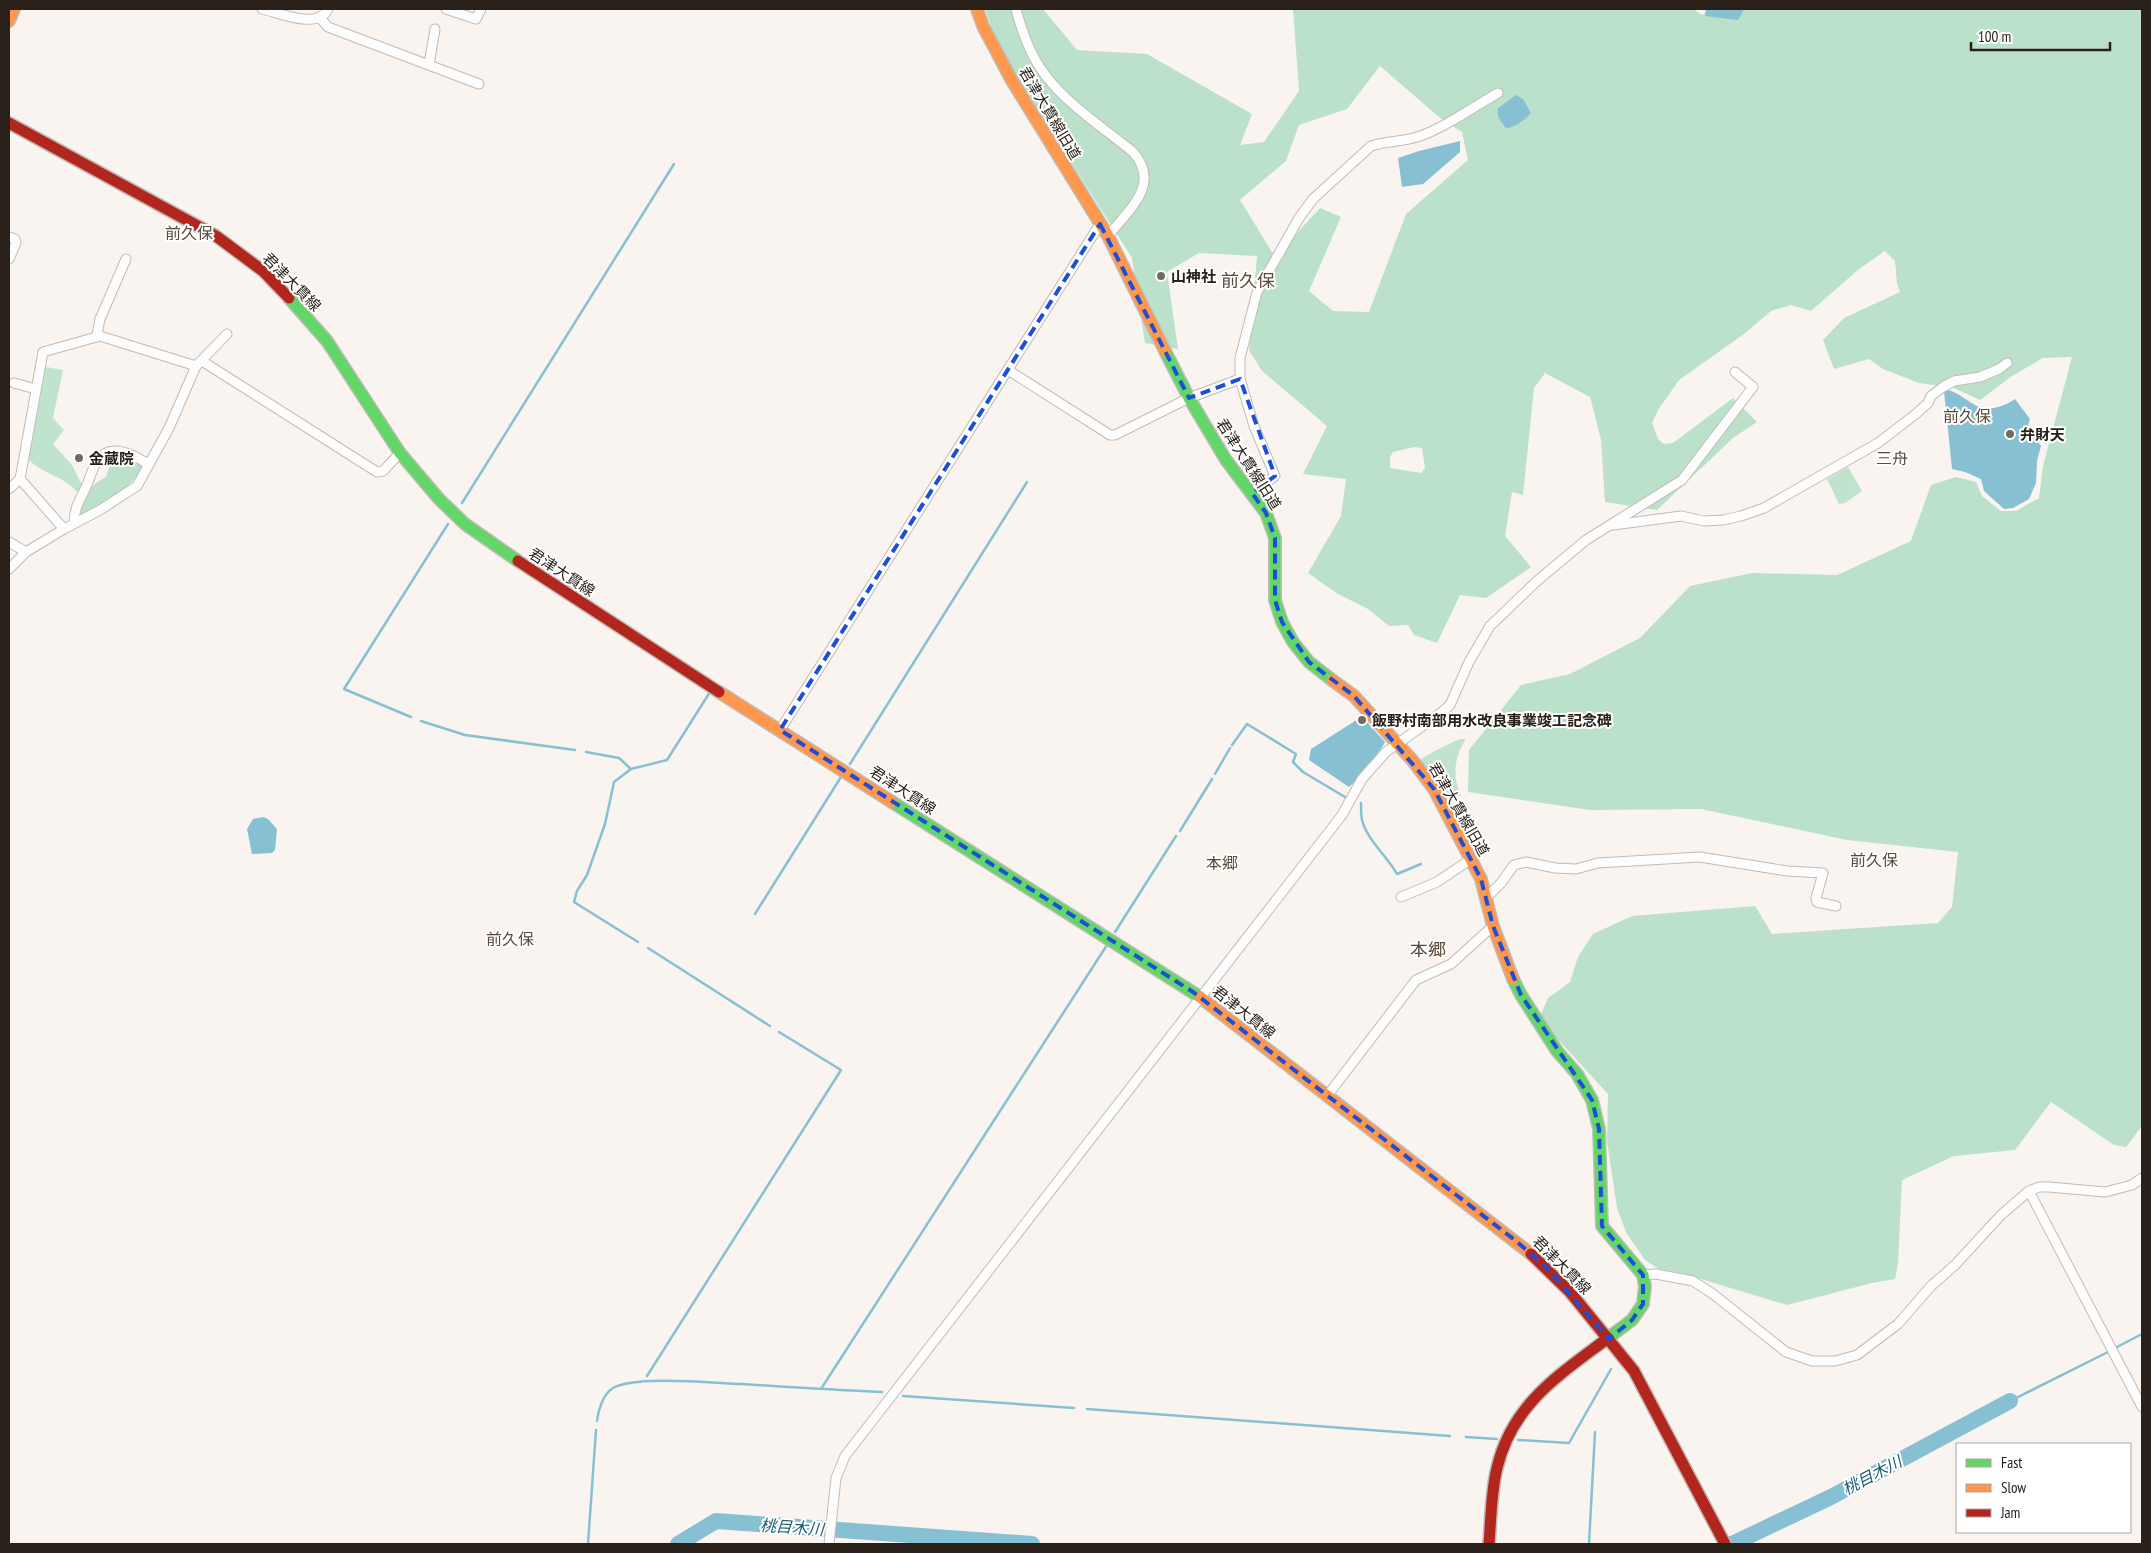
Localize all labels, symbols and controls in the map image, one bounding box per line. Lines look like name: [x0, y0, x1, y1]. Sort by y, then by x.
scale bar: [1971, 20, 2110, 52]
text: 100 m: [1978, 27, 2011, 46]
street label: 君津大貫線旧道: [1015, 63, 1085, 163]
district label: 前久保: [165, 223, 213, 243]
street label: 君津大貫線: [259, 249, 325, 315]
place label: 山神社: [1171, 267, 1216, 286]
district label: 前久保: [1221, 269, 1275, 292]
marker: 山神社: [1155, 270, 1167, 282]
district label: 前久保: [1943, 406, 1991, 426]
street label: 君津大貫線旧道: [1212, 415, 1286, 513]
place label: 弁財天: [2020, 425, 2065, 444]
marker: 弁財天: [2004, 428, 2016, 440]
district label: 三舟: [1876, 448, 1908, 468]
place label: 金蔵院: [89, 449, 134, 468]
marker: 金蔵院: [73, 452, 85, 464]
street label: 君津大貫線: [525, 544, 599, 600]
place label: 飯野村南部用水改良事業竣工記念碑: [1372, 711, 1612, 730]
marker: 飯野村南部用水改良事業竣工記念碑: [1356, 714, 1368, 726]
street label: 君津大貫線旧道: [1425, 759, 1493, 859]
street label: 君津大貫線: [866, 762, 940, 818]
district label: 前久保: [1850, 850, 1898, 870]
district label: 本郷: [1206, 853, 1238, 873]
district label: 前久保: [486, 929, 534, 949]
district label: 本郷: [1410, 938, 1446, 961]
street label: 君津大貫線: [1209, 981, 1279, 1043]
street label: 君津大貫線: [1529, 1232, 1595, 1298]
legend: [1956, 1443, 2131, 1533]
water label: 桃目木川: [1839, 1450, 1907, 1499]
text: Fast: [2001, 1453, 2022, 1472]
text: Slow: [2001, 1478, 2026, 1497]
text: Jam: [2000, 1503, 2020, 1522]
water label: 桃目木川: [759, 1515, 827, 1539]

